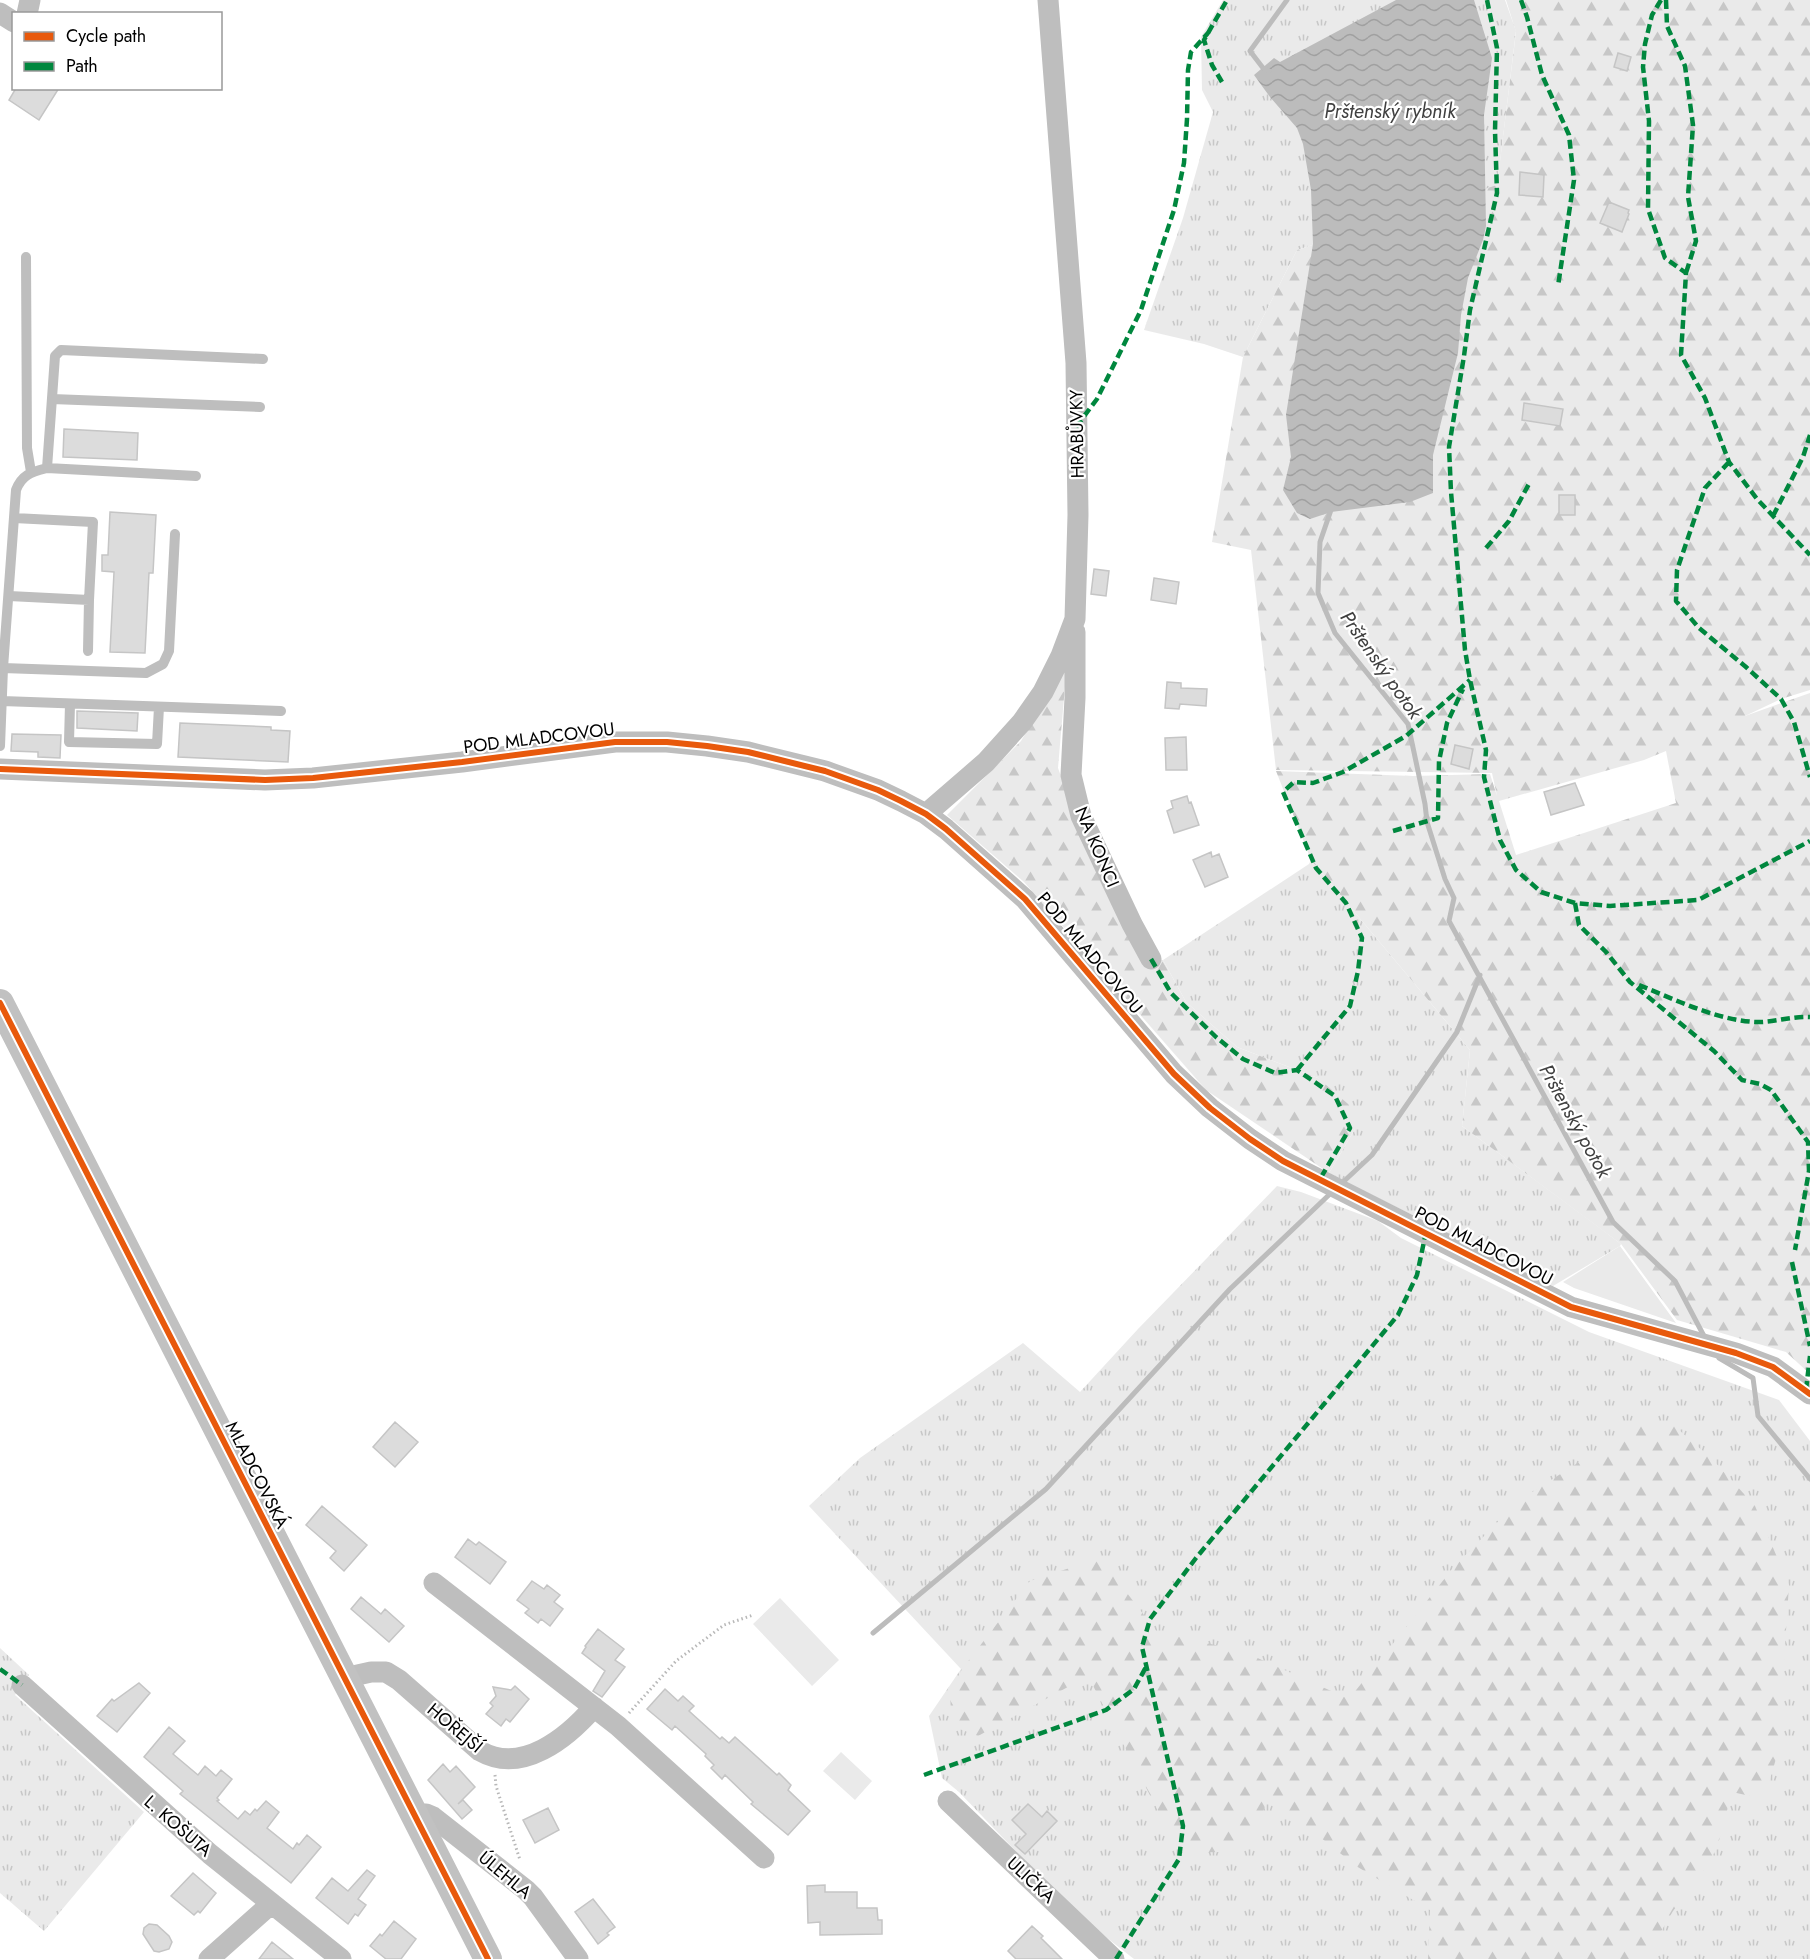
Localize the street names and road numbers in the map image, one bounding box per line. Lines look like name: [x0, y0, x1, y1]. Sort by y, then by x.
street label: HRABŮVKY: [1063, 388, 1091, 479]
street label: POD MLADCOVOU: [462, 716, 616, 760]
street label: NA KONCI: [1068, 803, 1126, 891]
street label: POD MLADCOVOU: [1031, 886, 1149, 1020]
street label: POD MLADCOVOU: [1410, 1200, 1558, 1292]
street label: MLADCOVSKÁ: [219, 1417, 295, 1533]
street label: HOŘEJŠÍ: [421, 1697, 489, 1759]
street label: L. KOŠUTA: [138, 1789, 218, 1863]
street label: ÚLEHLA: [473, 1845, 537, 1905]
street label: ULIČKA: [1001, 1851, 1061, 1909]

